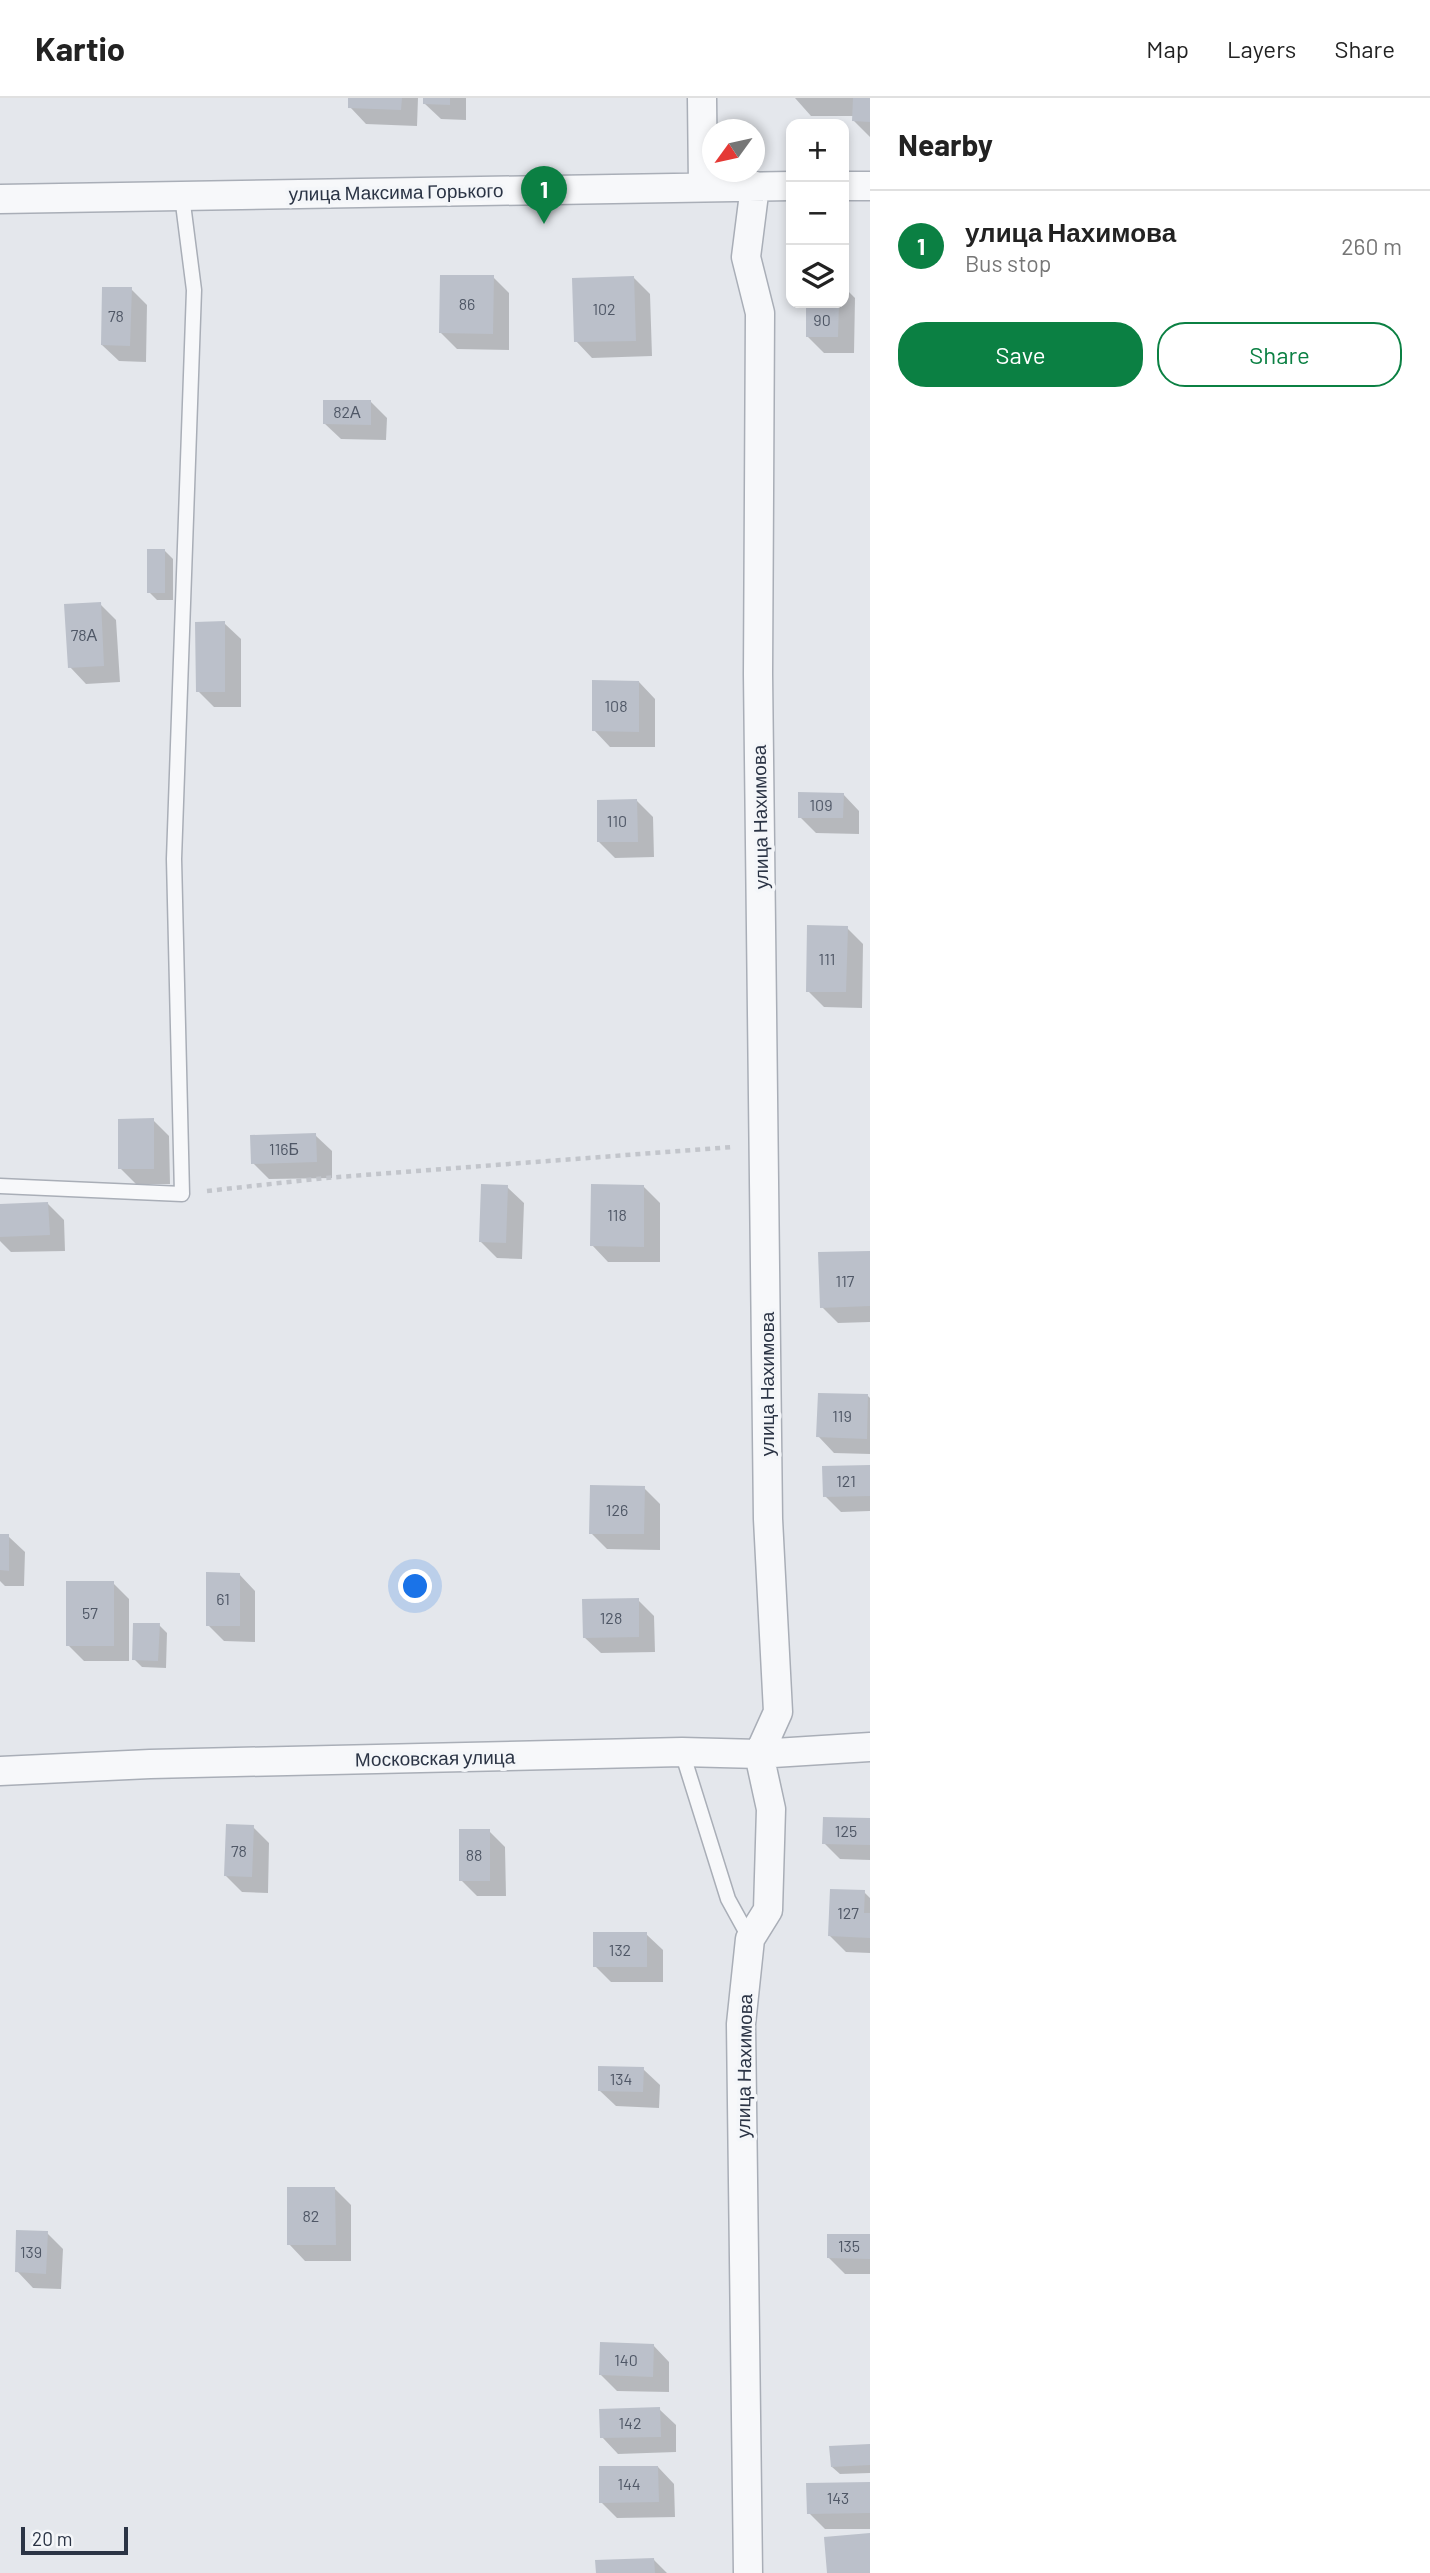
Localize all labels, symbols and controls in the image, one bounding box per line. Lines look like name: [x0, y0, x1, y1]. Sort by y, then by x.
text: Kartio: [35, 28, 125, 68]
text: Map: [1146, 34, 1189, 63]
text: Layers: [1227, 34, 1296, 63]
text: Share: [1334, 34, 1395, 63]
north arrow: [702, 119, 765, 182]
map controls: [786, 119, 849, 308]
button: +: [786, 119, 849, 182]
text: Nearby: [898, 126, 993, 162]
pin: 1: [521, 166, 567, 224]
street label: улица Максима Горького: [288, 178, 504, 205]
button: −: [786, 182, 849, 245]
text: улица Нахимова: [965, 216, 1176, 247]
text: 1: [917, 232, 925, 260]
text: 260 m: [1341, 232, 1402, 260]
button: layers: [786, 245, 849, 308]
text: Bus stop: [965, 249, 1051, 277]
house number: 86: [459, 294, 475, 313]
house number: 102: [592, 299, 616, 318]
house number: 78: [108, 306, 124, 325]
house number: 90: [813, 310, 831, 329]
button: Save: [898, 322, 1143, 387]
button: Share: [1157, 322, 1402, 387]
house number: 82А: [333, 402, 361, 421]
house number: 78А: [71, 625, 98, 644]
house number: 108: [605, 696, 627, 715]
street label: улица Нахимова: [747, 744, 772, 889]
house number: 109: [810, 795, 832, 814]
house number: 110: [607, 811, 627, 830]
house number: 111: [819, 949, 835, 968]
house number: 116Б: [269, 1139, 299, 1158]
house number: 118: [607, 1205, 627, 1224]
house number: 117: [836, 1271, 855, 1290]
street label: улица Нахимова: [755, 1311, 778, 1456]
house number: 119: [832, 1406, 852, 1425]
house number: 121: [836, 1471, 856, 1490]
house number: 126: [606, 1500, 628, 1519]
your location: [398, 1569, 432, 1603]
house number: 61: [216, 1589, 230, 1608]
house number: 57: [82, 1603, 98, 1622]
house number: 128: [600, 1608, 622, 1627]
street label: Московская улица: [355, 1745, 516, 1770]
house number: 125: [835, 1821, 857, 1840]
house number: 78: [231, 1841, 247, 1860]
house number: 88: [466, 1845, 482, 1864]
house number: 127: [837, 1903, 859, 1922]
house number: 132: [609, 1940, 631, 1959]
street label: улица Нахимова: [731, 1993, 756, 2138]
house number: 134: [610, 2069, 632, 2088]
house number: 82: [303, 2206, 319, 2225]
house number: 135: [838, 2236, 860, 2255]
house number: 139: [20, 2242, 42, 2261]
house number: 140: [614, 2350, 638, 2369]
house number: 142: [619, 2413, 642, 2432]
house number: 144: [617, 2474, 641, 2493]
house number: 143: [827, 2488, 849, 2507]
scale bar: [21, 2524, 128, 2556]
text: 20 m: [32, 2527, 72, 2550]

